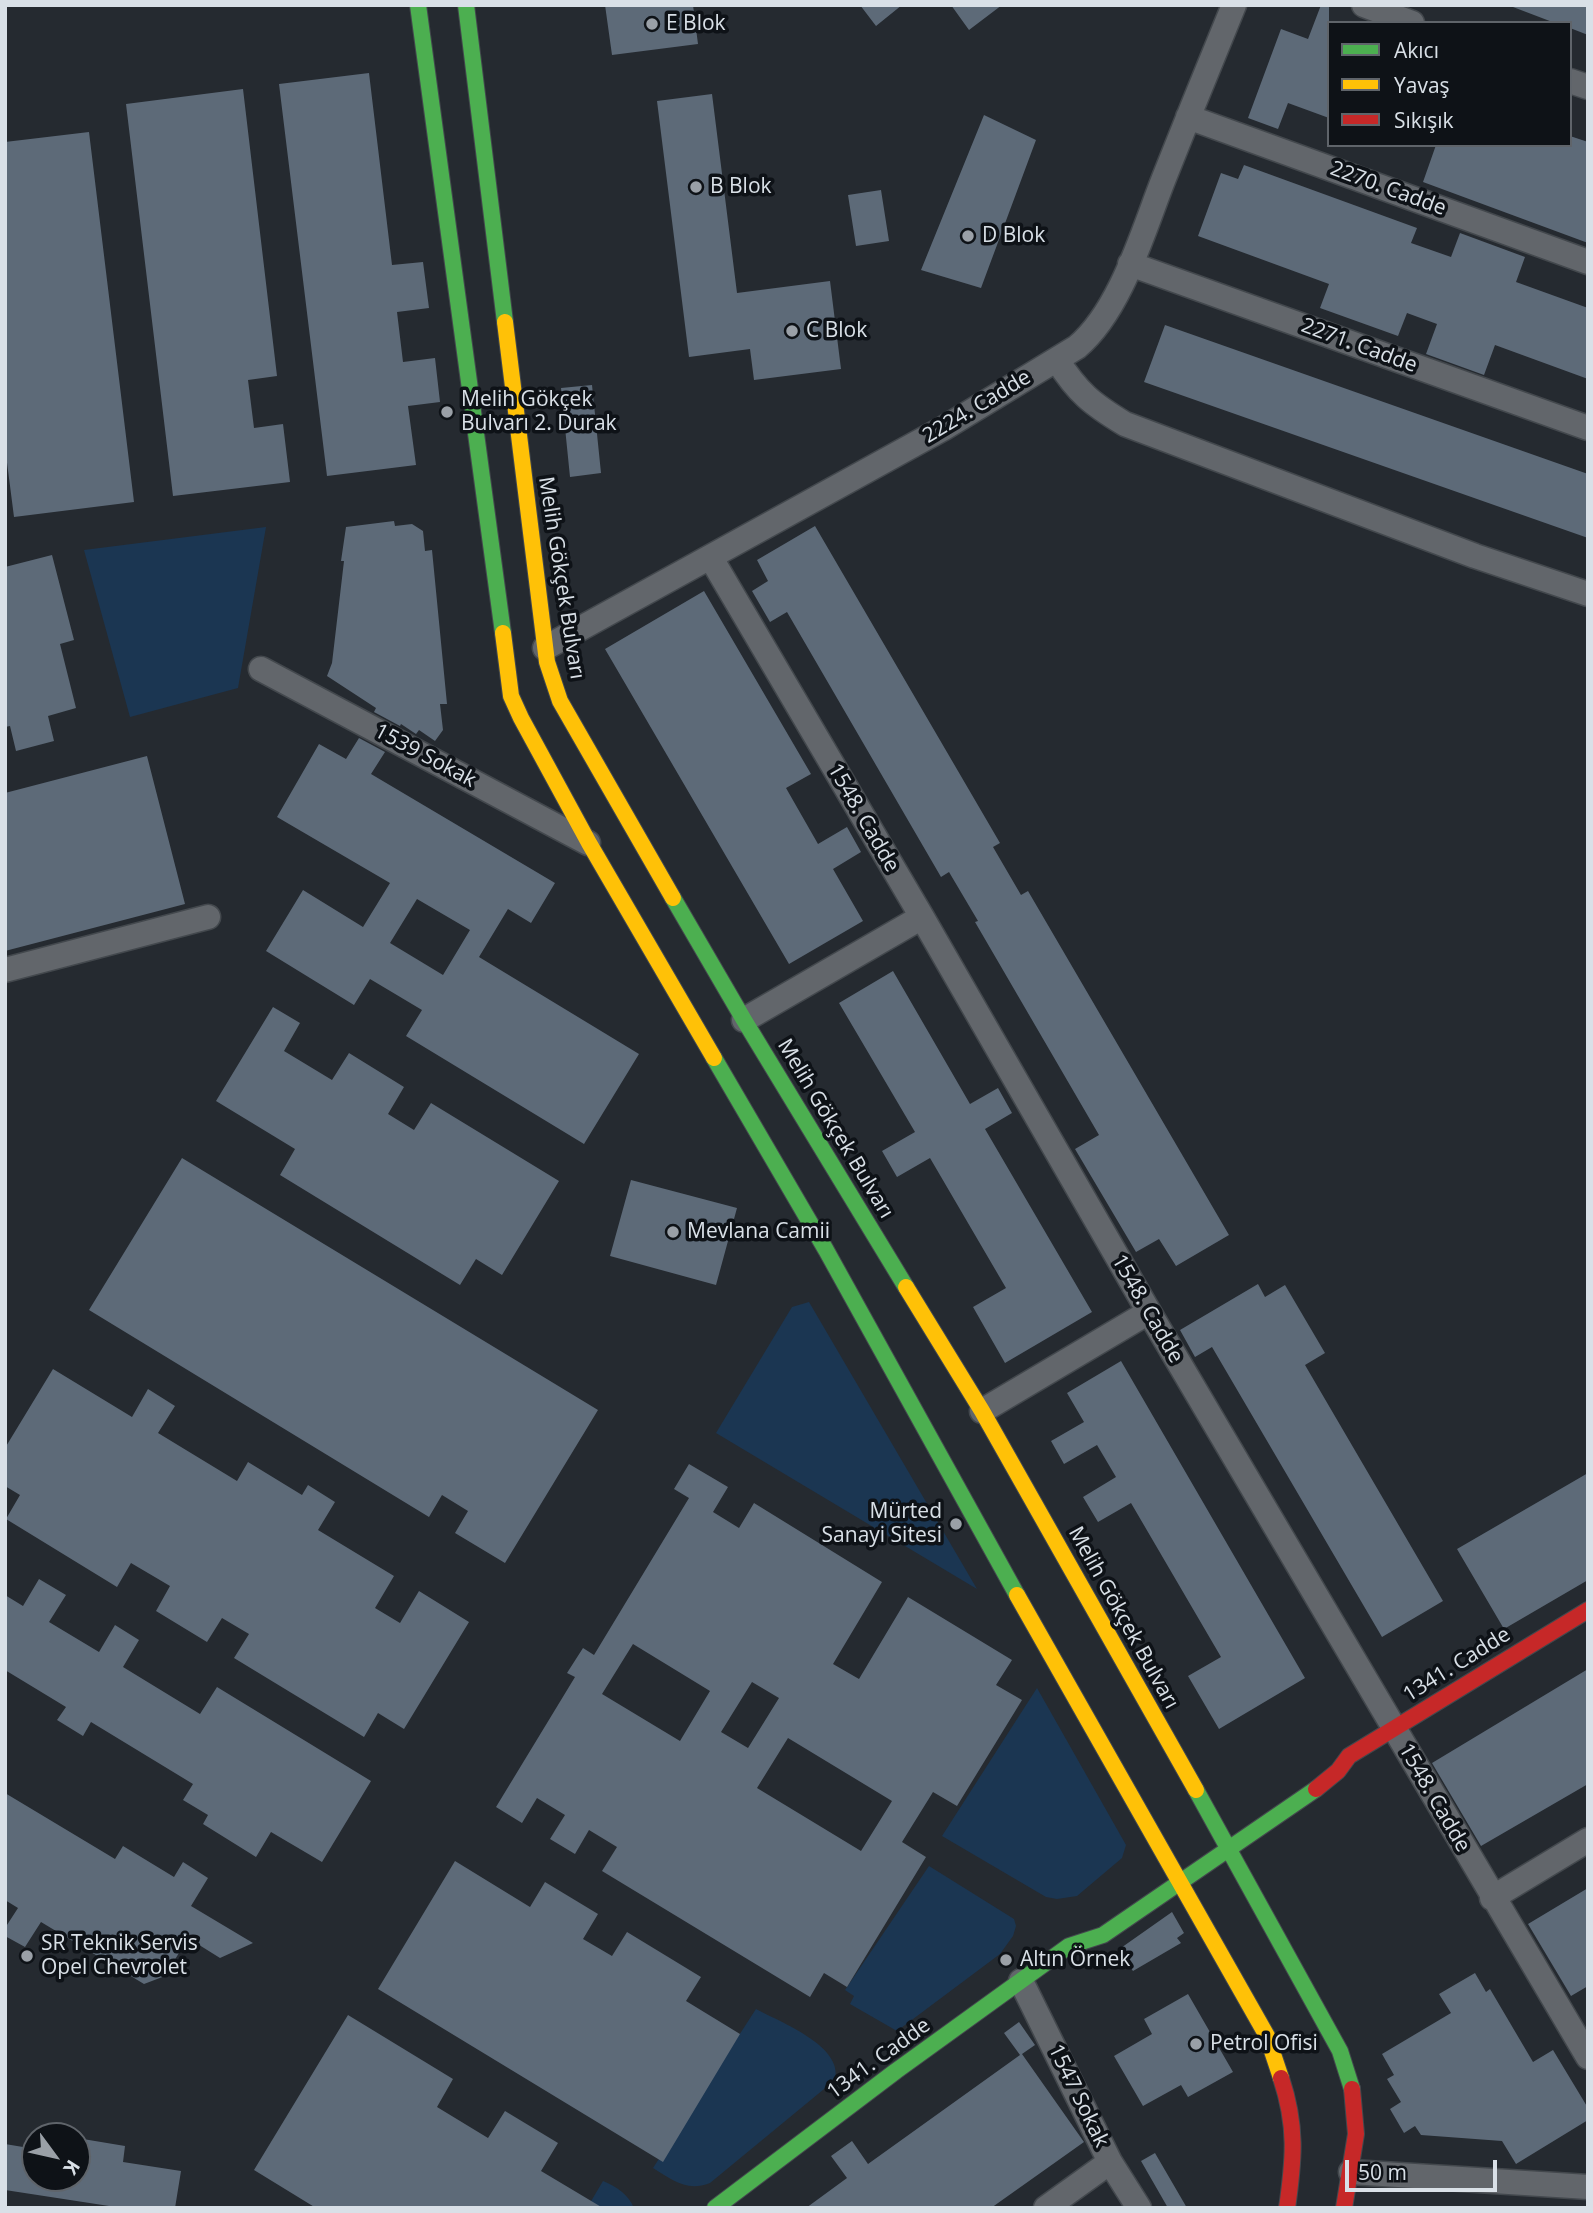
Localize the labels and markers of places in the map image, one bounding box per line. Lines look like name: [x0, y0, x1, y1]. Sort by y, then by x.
place label: E Blok: [666, 11, 726, 37]
marker: E Blok: [644, 16, 660, 32]
place label: B Blok: [710, 174, 772, 200]
marker: B Blok: [688, 179, 704, 195]
place label: D Blok: [982, 223, 1045, 249]
marker: D Blok: [960, 228, 976, 244]
place label: C Blok: [806, 318, 867, 344]
marker: C Blok: [784, 323, 800, 339]
place label: Melih Gökçek Bulvarı 2. Durak: [461, 387, 617, 437]
marker: Melih Gökçek Bulvarı 2. Durak: [439, 404, 455, 420]
place label: Mevlana Camii: [687, 1219, 830, 1245]
marker: Mevlana Camii: [665, 1224, 681, 1240]
place label: Mürted Sanayi Sitesi: [822, 1499, 942, 1549]
marker: Mürted Sanayi Sitesi: [948, 1516, 964, 1532]
place label: SR Teknik Servis Opel Chevrolet: [41, 1931, 198, 1981]
place label: Altın Örnek: [1020, 1947, 1130, 1973]
marker: SR Teknik Servis Opel Chevrolet: [19, 1948, 35, 1964]
marker: Altın Örnek: [998, 1952, 1014, 1968]
place label: Petrol Ofisi: [1210, 2031, 1318, 2057]
marker: Petrol Ofisi: [1188, 2036, 1204, 2052]

